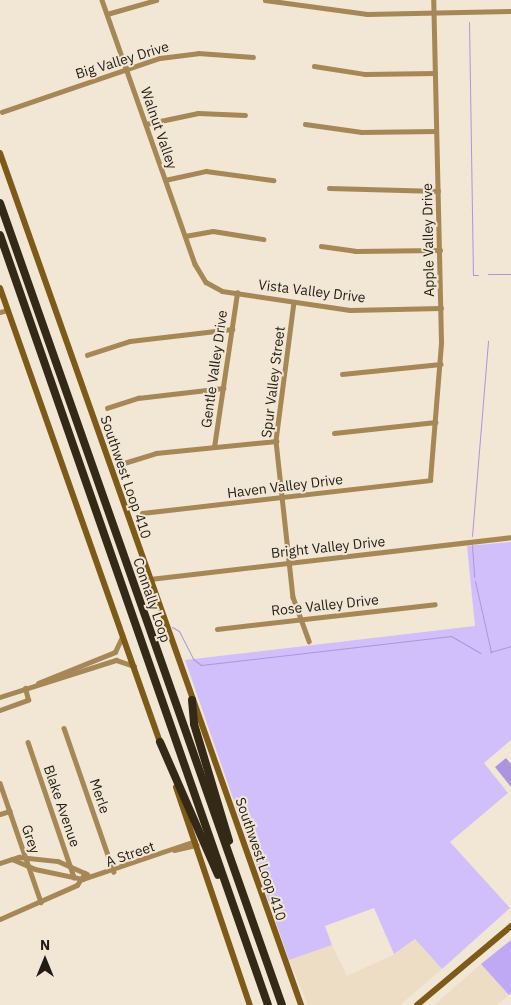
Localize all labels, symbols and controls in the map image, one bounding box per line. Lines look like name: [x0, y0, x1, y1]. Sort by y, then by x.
street label: Big Valley Drive: [73, 38, 171, 82]
street label: Walnut Valley: [137, 85, 181, 171]
street label: Apple Valley Drive: [419, 183, 437, 297]
street label: Vista Valley Drive: [257, 276, 367, 306]
street label: Gentle Valley Drive: [197, 309, 231, 429]
street label: Spur Valley Street: [258, 325, 288, 439]
street label: Southwest Loop 410: [97, 413, 155, 541]
street label: Haven Valley Drive: [226, 471, 344, 501]
street label: Bright Valley Drive: [270, 533, 386, 561]
street label: Connally Loop: [130, 556, 174, 644]
street label: Rose Valley Drive: [270, 591, 380, 619]
street label: Blake Avenue: [40, 763, 84, 849]
street label: Merle: [86, 776, 114, 816]
street label: Southwest Loop 410: [232, 795, 290, 923]
street label: Grey: [18, 822, 44, 856]
street label: A Street: [103, 838, 157, 870]
north arrow: [20, 935, 70, 985]
text: N: [40, 936, 50, 954]

